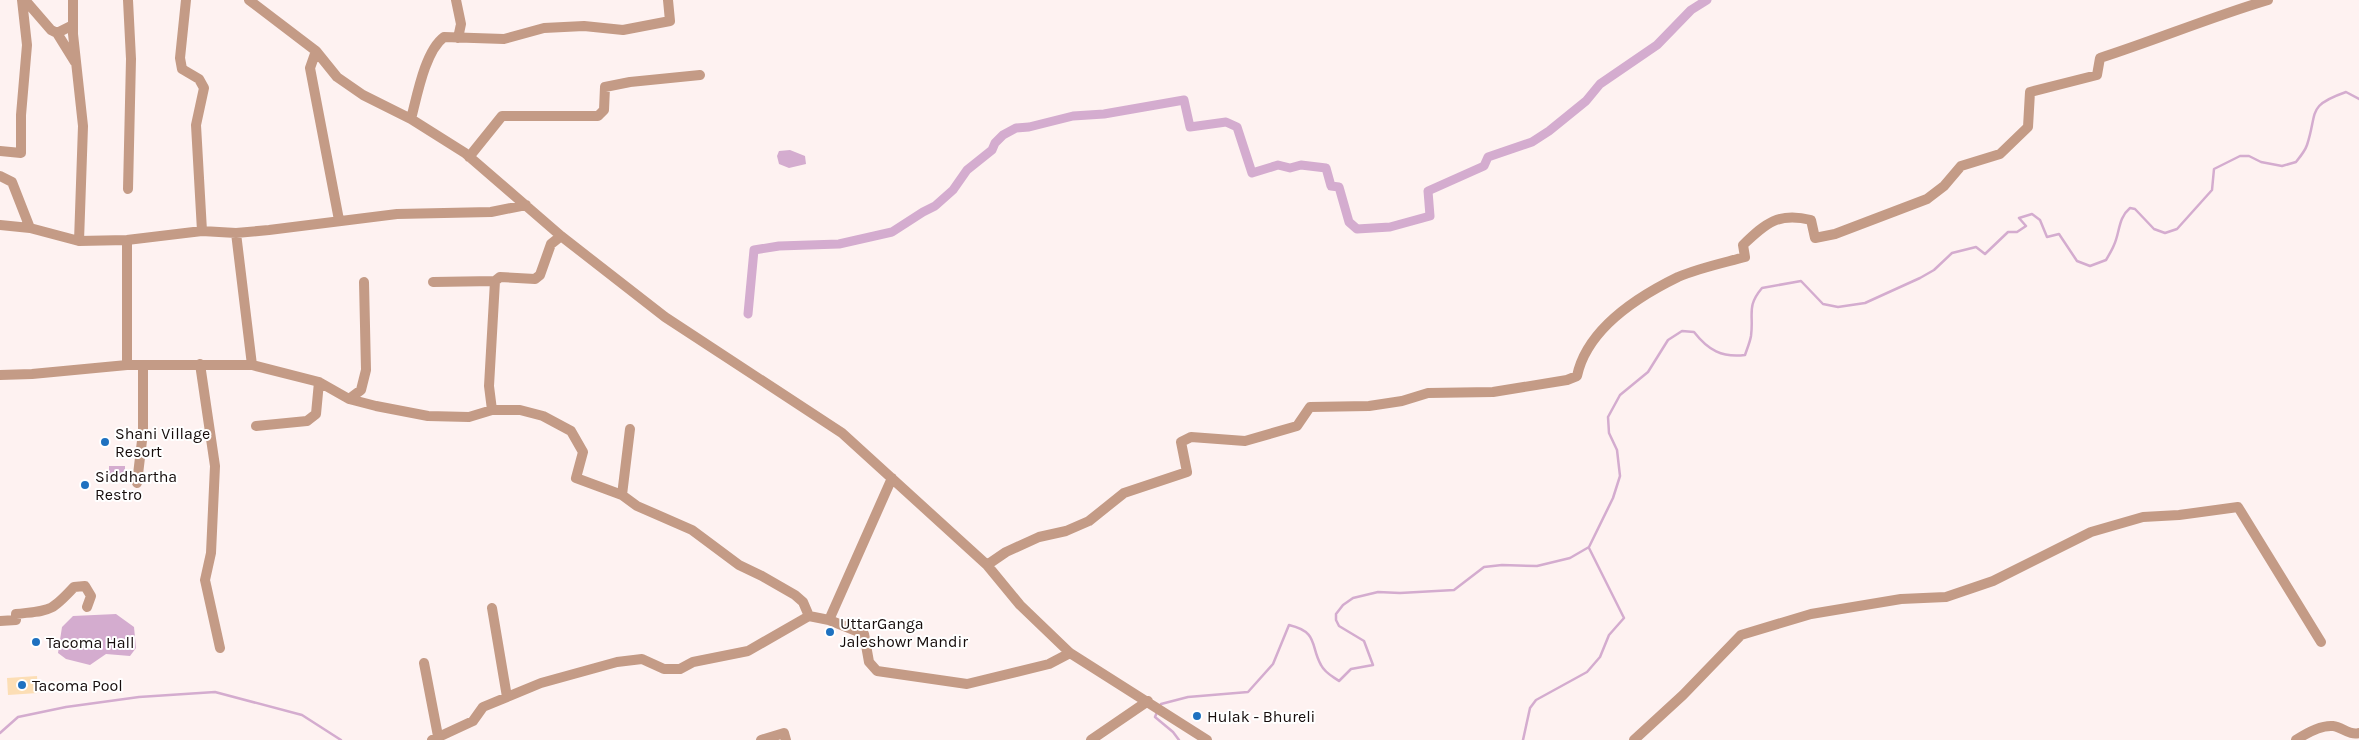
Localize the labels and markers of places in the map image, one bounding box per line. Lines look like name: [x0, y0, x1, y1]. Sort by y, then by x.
place label: Shani Village Resort: [115, 424, 210, 461]
marker: Shani Village Resort: [99, 436, 111, 448]
place label: Siddhartha Restro: [95, 467, 177, 504]
marker: Siddhartha Restro: [79, 479, 91, 491]
place label: UttarGanga Jaleshowr Mandir: [840, 614, 968, 651]
marker: UttarGanga Jaleshowr Mandir: [824, 626, 836, 638]
place label: Tacoma Hall: [46, 633, 134, 652]
marker: Tacoma Hall: [30, 636, 42, 648]
place label: Tacoma Pool: [32, 676, 123, 695]
marker: Tacoma Pool: [16, 679, 28, 691]
place label: Hulak - Bhureli: [1207, 707, 1315, 726]
marker: Hulak - Bhureli: [1191, 710, 1203, 722]

